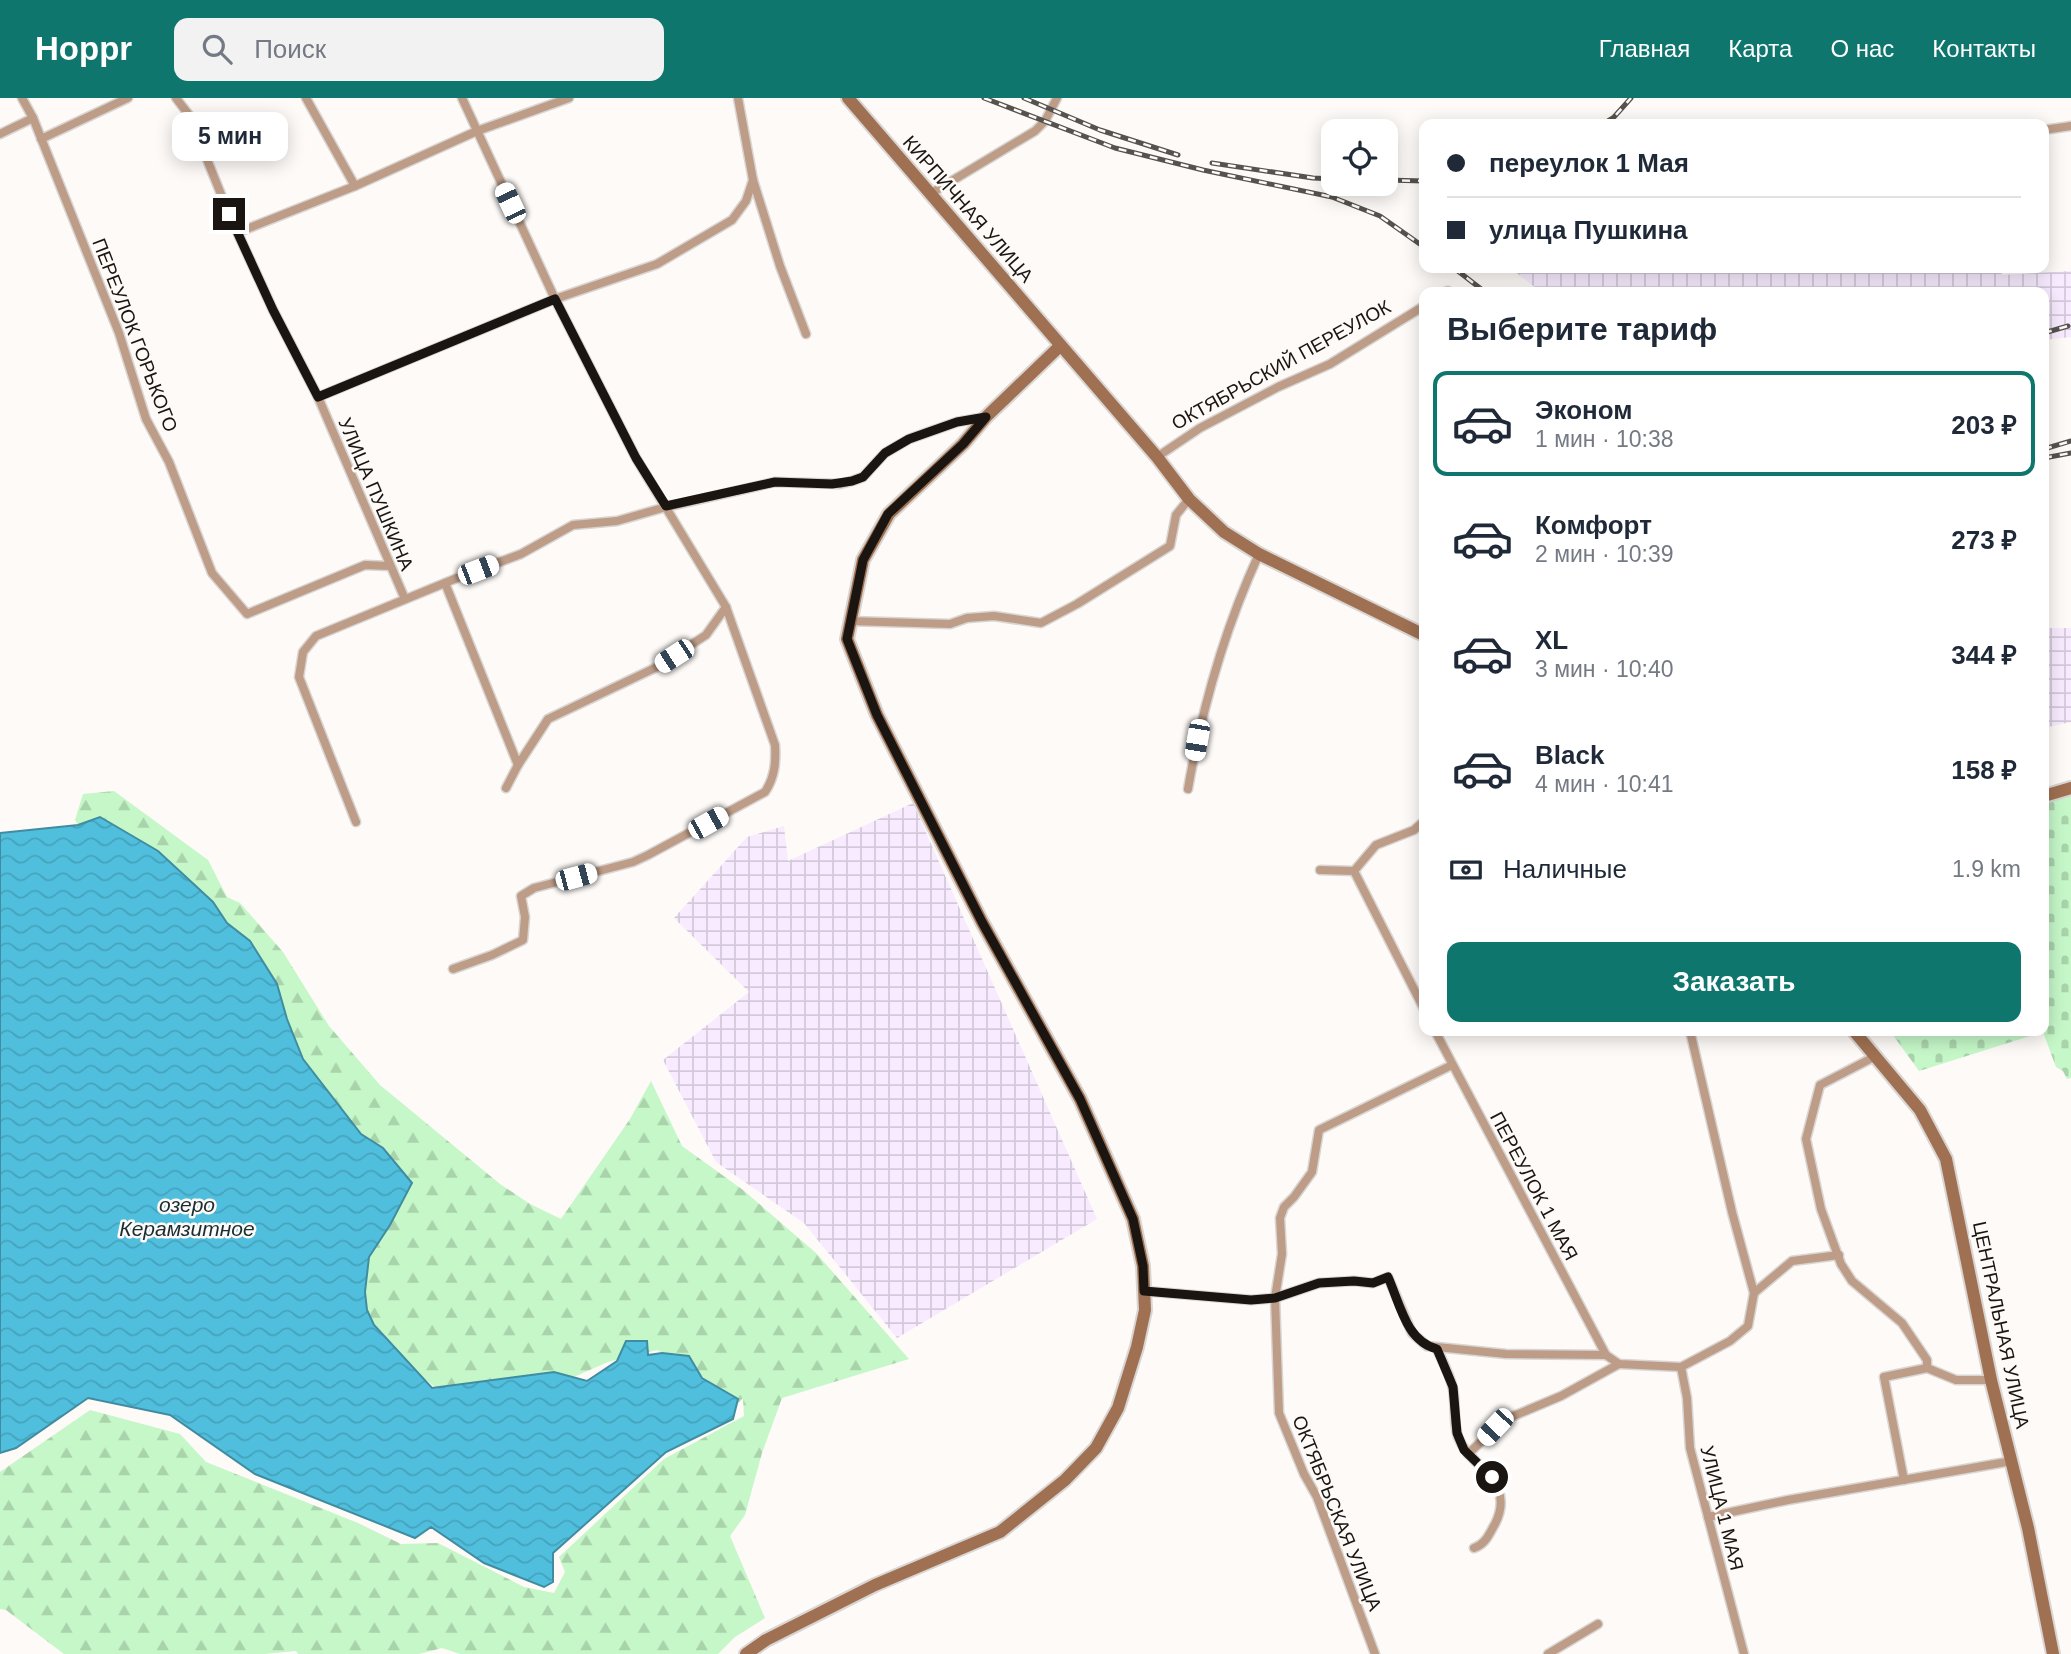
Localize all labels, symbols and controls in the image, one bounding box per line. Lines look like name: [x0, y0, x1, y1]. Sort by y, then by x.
search box: [174, 18, 664, 81]
text: Hoppr: [35, 30, 132, 67]
icon: search: [198, 30, 236, 68]
text: Поиск: [254, 34, 326, 64]
text: Главная: [1599, 35, 1690, 62]
text: Карта: [1728, 35, 1792, 62]
text: О нас: [1830, 35, 1894, 62]
text: Контакты: [1932, 35, 2036, 62]
callout: 5 мин: [171, 113, 287, 162]
map controls: [1321, 119, 1398, 196]
button: locate: [1321, 119, 1398, 196]
text: 5 мин: [198, 123, 262, 149]
street label: КИРПИЧНАЯ УЛИЦА: [899, 132, 1037, 287]
text: переулок 1 Мая: [1489, 148, 1689, 178]
car: [492, 180, 529, 226]
route end: [213, 198, 245, 230]
text: улица Пушкина: [1489, 215, 1688, 245]
street label: ПЕРЕУЛОК ГОРЬКОГО: [88, 235, 182, 435]
street label: ОКТЯБРЬСКИЙ ПЕРЕУЛОК: [1168, 296, 1394, 434]
text: Выберите тариф: [1447, 311, 1717, 347]
icon: car: [1451, 392, 1514, 455]
text: Эконом: [1535, 395, 1633, 425]
text: 203 ₽: [1951, 410, 2017, 440]
street label: УЛИЦА ПУШКИНА: [334, 414, 418, 574]
text: 1 мин · 10:38: [1535, 426, 1674, 452]
icon: car: [1451, 507, 1514, 570]
text: Комфорт: [1535, 510, 1652, 540]
text: 273 ₽: [1951, 525, 2017, 555]
text: 2 мин · 10:39: [1535, 541, 1674, 567]
car: [455, 553, 502, 587]
icon: car: [1451, 622, 1514, 685]
text: XL: [1535, 625, 1568, 655]
car: [651, 636, 698, 676]
text: 344 ₽: [1951, 640, 2017, 670]
text: 3 мин · 10:40: [1535, 656, 1674, 682]
car: [1184, 717, 1211, 763]
icon: car: [1451, 737, 1514, 800]
text: Black: [1535, 740, 1604, 770]
text: 158 ₽: [1951, 755, 2017, 785]
text: 4 мин · 10:41: [1535, 771, 1674, 797]
car: [685, 804, 732, 842]
icon: cash: [1447, 851, 1485, 889]
text: Наличные: [1503, 854, 1627, 884]
text: 1.9 km: [1952, 856, 2021, 882]
car: [553, 861, 600, 893]
button: Заказать: [1447, 942, 2021, 1022]
street label: ПЕРЕУЛОК 1 МАЯ: [1486, 1108, 1582, 1264]
water label: озеро Керамзитное: [119, 1193, 255, 1240]
street label: ЦЕНТРАЛЬНАЯ УЛИЦА: [1969, 1220, 2033, 1431]
car: [1473, 1404, 1518, 1450]
street label: ОКТЯБРЬСКАЯ УЛИЦА: [1288, 1412, 1386, 1614]
street label: УЛИЦА 1 МАЯ: [1696, 1444, 1748, 1572]
route start: [1476, 1461, 1508, 1493]

